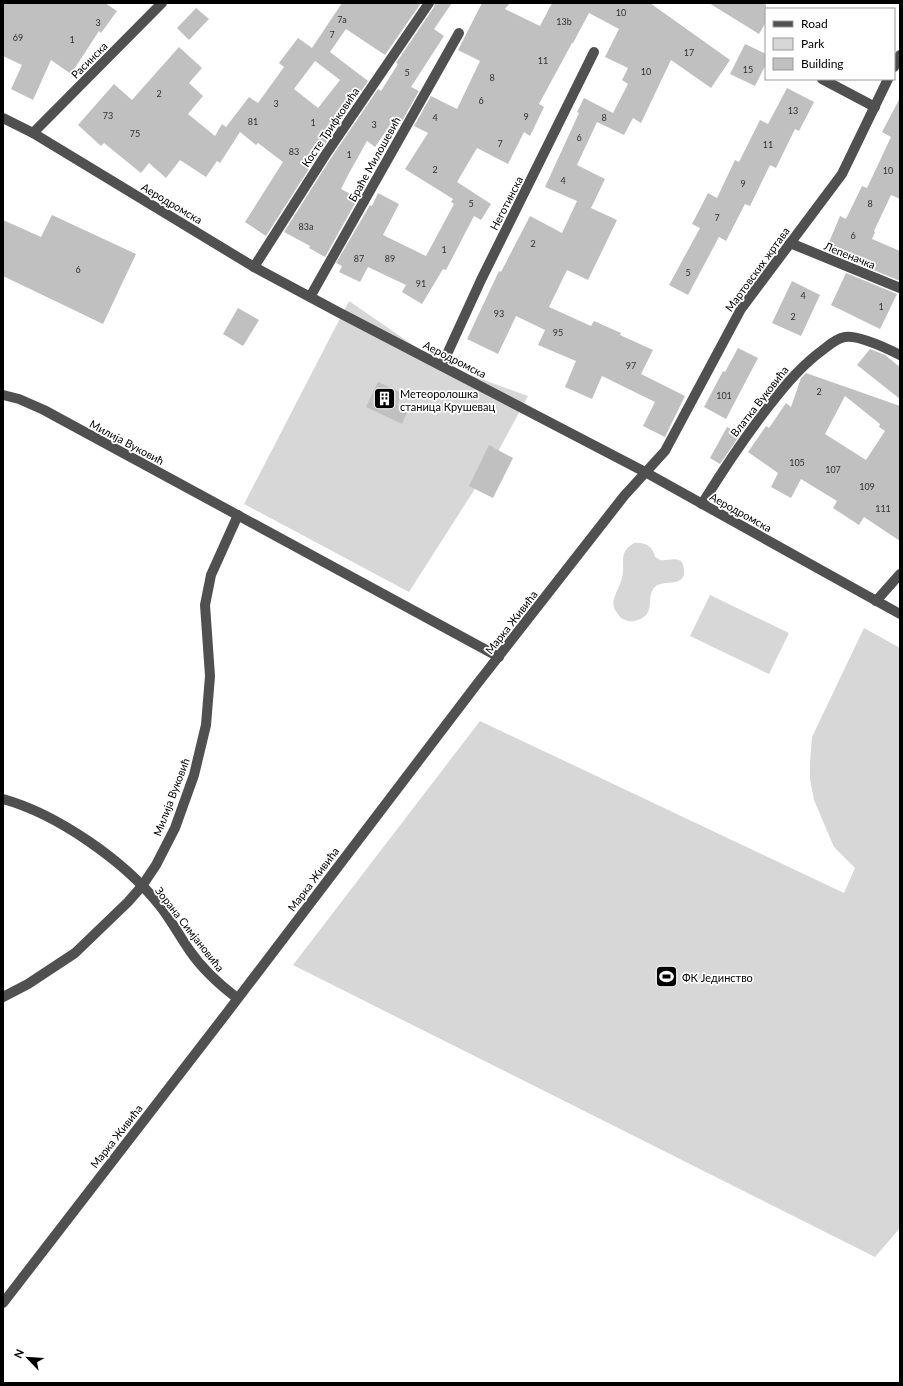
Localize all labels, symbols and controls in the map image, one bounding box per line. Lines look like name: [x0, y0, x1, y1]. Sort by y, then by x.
house number: 10: [616, 7, 626, 18]
legend: [765, 8, 895, 80]
house number: 7a: [337, 14, 347, 25]
house number: 13b: [556, 16, 572, 27]
text: Road: [801, 16, 828, 31]
house number: 3: [95, 17, 101, 28]
house number: 7: [329, 29, 335, 40]
house number: 69: [13, 32, 23, 43]
house number: 1: [69, 34, 75, 45]
text: Park: [801, 36, 825, 51]
street label: Расинска: [68, 39, 110, 81]
house number: 17: [684, 47, 694, 58]
house number: 11: [538, 55, 548, 66]
text: Building: [801, 56, 844, 71]
house number: 15: [743, 64, 753, 75]
house number: 10: [641, 66, 651, 77]
house number: 5: [404, 67, 410, 78]
house number: 8: [489, 72, 495, 83]
street label: Косте Трифковића: [299, 85, 361, 169]
house number: 2: [156, 88, 162, 99]
house number: 6: [478, 95, 484, 106]
house number: 3: [273, 98, 279, 109]
house number: 13: [788, 105, 798, 116]
house number: 73: [103, 110, 113, 121]
house number: 9: [523, 111, 529, 122]
house number: 4: [432, 112, 438, 123]
house number: 8: [601, 112, 607, 123]
street label: Браће Милошевић: [345, 114, 403, 204]
house number: 81: [248, 116, 258, 127]
house number: 1: [310, 117, 316, 128]
house number: 3: [371, 119, 377, 130]
house number: 75: [130, 128, 140, 139]
house number: 6: [576, 132, 582, 143]
house number: 7: [497, 138, 503, 149]
house number: 11: [763, 139, 773, 150]
house number: 83: [289, 146, 299, 157]
house number: 1: [346, 149, 352, 160]
house number: 2: [432, 164, 438, 175]
house number: 10: [883, 165, 893, 176]
street label: Неготинска: [487, 174, 525, 232]
house number: 4: [560, 175, 566, 186]
house number: 9: [740, 178, 746, 189]
street label: Аеродромска: [139, 180, 205, 226]
house number: 5: [468, 198, 474, 209]
house number: 8: [867, 198, 873, 209]
house number: 7: [714, 212, 720, 223]
house number: 83a: [299, 221, 313, 232]
street label: Мартовских жртава: [722, 224, 792, 314]
house number: 6: [850, 230, 856, 241]
house number: 2: [530, 238, 536, 249]
street label: Лепеначка: [822, 238, 878, 271]
house number: 1: [441, 244, 447, 255]
house number: 87: [354, 253, 364, 264]
house number: 89: [385, 253, 395, 264]
house number: 6: [75, 264, 81, 275]
house number: 5: [685, 267, 691, 278]
house number: 91: [416, 278, 426, 289]
house number: 4: [800, 290, 806, 301]
house number: 1: [878, 301, 884, 312]
house number: 93: [494, 308, 504, 319]
house number: 2: [790, 311, 796, 322]
house number: 95: [553, 327, 563, 338]
street label: Аеродромска: [421, 338, 489, 380]
house number: 97: [626, 360, 636, 371]
street label: Влатка Вуковића: [727, 363, 791, 439]
building icon: Метеоролошка станица Крушевац: [372, 386, 398, 412]
house number: 2: [816, 386, 822, 397]
place label: Метеоролошка станица Крушевац: [400, 387, 495, 413]
house number: 101: [716, 390, 732, 401]
street label: Милија Вуковић: [88, 417, 166, 467]
house number: 105: [789, 457, 805, 468]
house number: 107: [825, 464, 841, 475]
house number: 109: [859, 481, 875, 492]
street label: Аеродромска: [708, 490, 774, 534]
house number: 111: [875, 503, 891, 514]
street label: Марка Живића: [482, 588, 540, 656]
street label: Милија Вуковић: [150, 756, 192, 838]
street label: Марка Живића: [285, 844, 341, 914]
street label: Зорана Симјановића: [153, 884, 227, 974]
sports icon: ФК Јединство: [654, 964, 680, 990]
place label: ФК Јединство: [682, 971, 753, 984]
street label: Марка Живића: [87, 1102, 145, 1170]
north arrow: [8, 1338, 48, 1378]
text: N: [11, 1347, 26, 1360]

